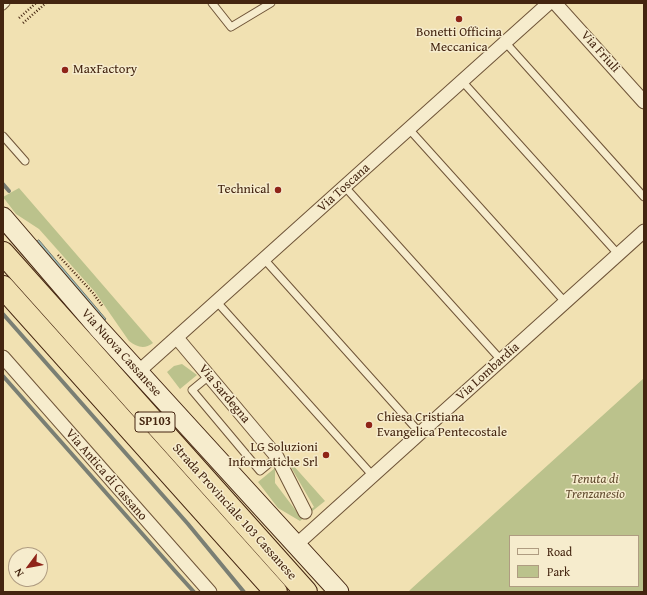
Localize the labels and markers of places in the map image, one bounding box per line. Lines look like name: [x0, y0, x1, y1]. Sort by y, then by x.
marker: Bonetti Officina Meccanica: [454, 14, 464, 24]
place label: Bonetti Officina Meccanica: [416, 25, 502, 56]
place label: MaxFactory: [73, 62, 137, 78]
marker: MaxFactory: [60, 65, 70, 75]
place label: Technical: [218, 182, 270, 198]
marker: Technical: [273, 185, 283, 195]
place label: Chiesa Cristiana Evangelica Pentecostale: [377, 410, 507, 441]
marker: Chiesa Cristiana Evangelica Pentecostale: [364, 420, 374, 430]
place label: LG Soluzioni Informatiche Srl: [228, 440, 318, 471]
marker: LG Soluzioni Informatiche Srl: [321, 450, 331, 460]

